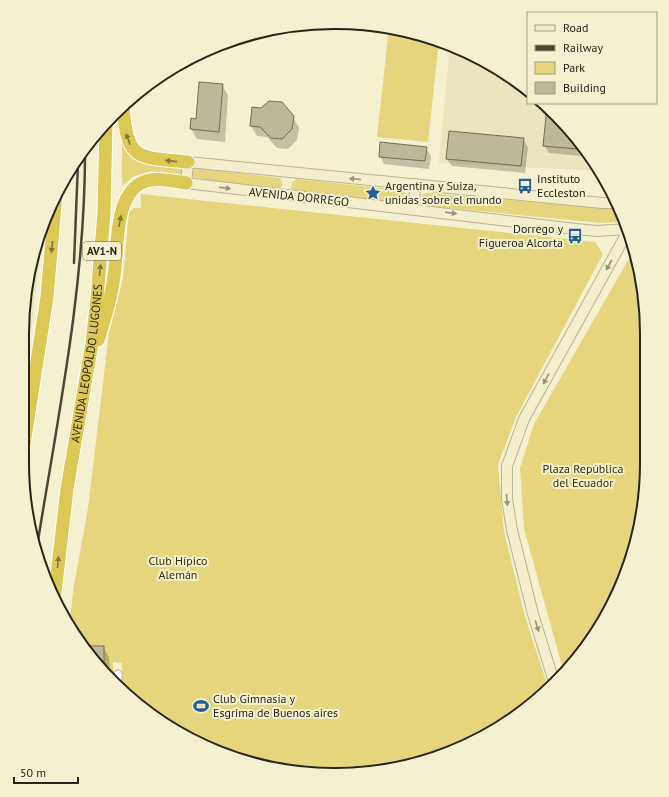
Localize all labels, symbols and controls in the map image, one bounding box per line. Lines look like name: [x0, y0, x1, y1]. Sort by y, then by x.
legend: [527, 12, 657, 104]
text: Road: [563, 20, 588, 35]
text: Railway: [563, 40, 603, 55]
text: Park: [563, 60, 585, 75]
text: Building: [563, 80, 606, 95]
one-way arrow: [124, 133, 130, 145]
one-way arrow: [165, 157, 177, 164]
place label: Instituto Eccleston: [537, 171, 586, 200]
one-way arrow: [349, 176, 361, 183]
bus stop icon: Instituto Eccleston: [516, 177, 534, 195]
place label: Argentina y Suiza, unidas sobre el mundo: [385, 178, 502, 207]
street label: AVENIDA DORREGO: [248, 184, 350, 209]
place icon: Argentina y Suiza, unidas sobre el mundo: [364, 184, 382, 202]
one-way arrow: [219, 185, 231, 191]
one-way arrow: [445, 210, 457, 216]
one-way arrow: [117, 215, 123, 227]
place label: Dorrego y Figueroa Alcorta: [479, 221, 563, 250]
bus stop icon: Dorrego y Figueroa Alcorta: [566, 227, 584, 245]
one-way arrow: [49, 241, 56, 253]
road number: AV1-N: [83, 242, 121, 260]
one-way arrow: [606, 259, 613, 271]
one-way arrow: [97, 263, 103, 276]
street label: AVENIDA LEOPOLDO LUGONES: [67, 283, 105, 444]
one-way arrow: [543, 373, 550, 385]
park label: Plaza República del Ecuador: [543, 461, 623, 490]
one-way arrow: [504, 494, 511, 506]
park label: Club Hípico Alemán: [148, 553, 208, 582]
one-way arrow: [55, 556, 62, 568]
one-way arrow: [534, 621, 540, 633]
place label: Club Gimnasia y Esgrima de Buenos aires: [213, 691, 338, 720]
sports icon: Club Gimnasia y Esgrima de Buenos aires: [192, 697, 210, 715]
scale bar: [14, 759, 78, 785]
text: 50 m: [20, 765, 46, 780]

